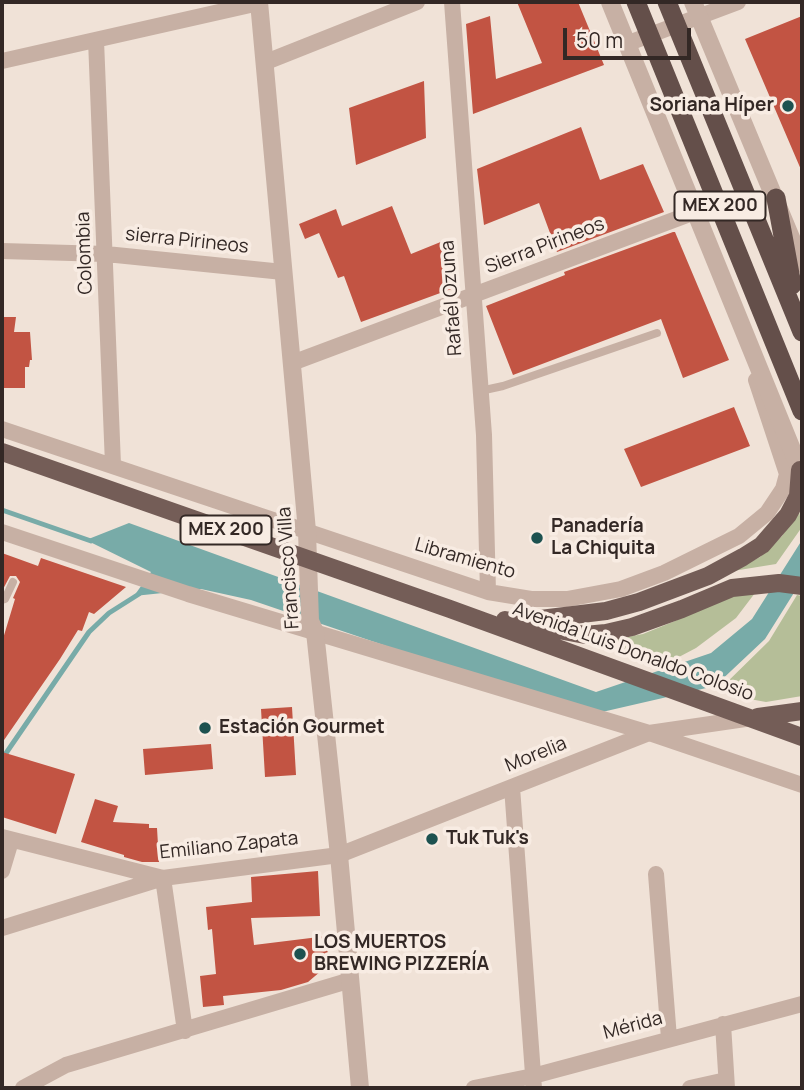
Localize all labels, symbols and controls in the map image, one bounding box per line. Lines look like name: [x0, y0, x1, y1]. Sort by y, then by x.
scale bar: [566, 14, 694, 58]
text: 50 m: [576, 26, 623, 54]
place label: Soriana Híper: [650, 95, 774, 117]
marker: Soriana Híper: [780, 98, 796, 114]
road number: MEX 200: [674, 191, 766, 220]
street label: Colombia: [72, 211, 98, 295]
street label: Sierra Pirineos: [482, 213, 608, 279]
street label: sierra Pirineos: [124, 223, 250, 259]
street label: Rafaél Ozuna: [437, 239, 467, 357]
street label: Francisco Villa: [273, 506, 305, 630]
road number: MEX 200: [180, 516, 272, 544]
place label: Panadería La Chiquita: [551, 516, 655, 560]
marker: Panadería La Chiquita: [529, 530, 545, 546]
street label: Libramiento: [412, 534, 518, 584]
street label: Avenida Luis Donaldo Colosio: [510, 598, 756, 706]
place label: Estación Gourmet: [219, 717, 385, 739]
marker: Estación Gourmet: [197, 720, 213, 736]
street label: Morelia: [502, 732, 570, 778]
street label: Emiliano Zapata: [159, 827, 299, 865]
place label: Tuk Tuk's: [446, 828, 529, 850]
marker: Tuk Tuk's: [424, 831, 440, 847]
place label: LOS MUERTOS BREWING PIZZERÍA: [314, 932, 489, 976]
marker: LOS MUERTOS BREWING PIZZERÍA: [292, 946, 308, 962]
street label: Mérida: [601, 1007, 665, 1045]

